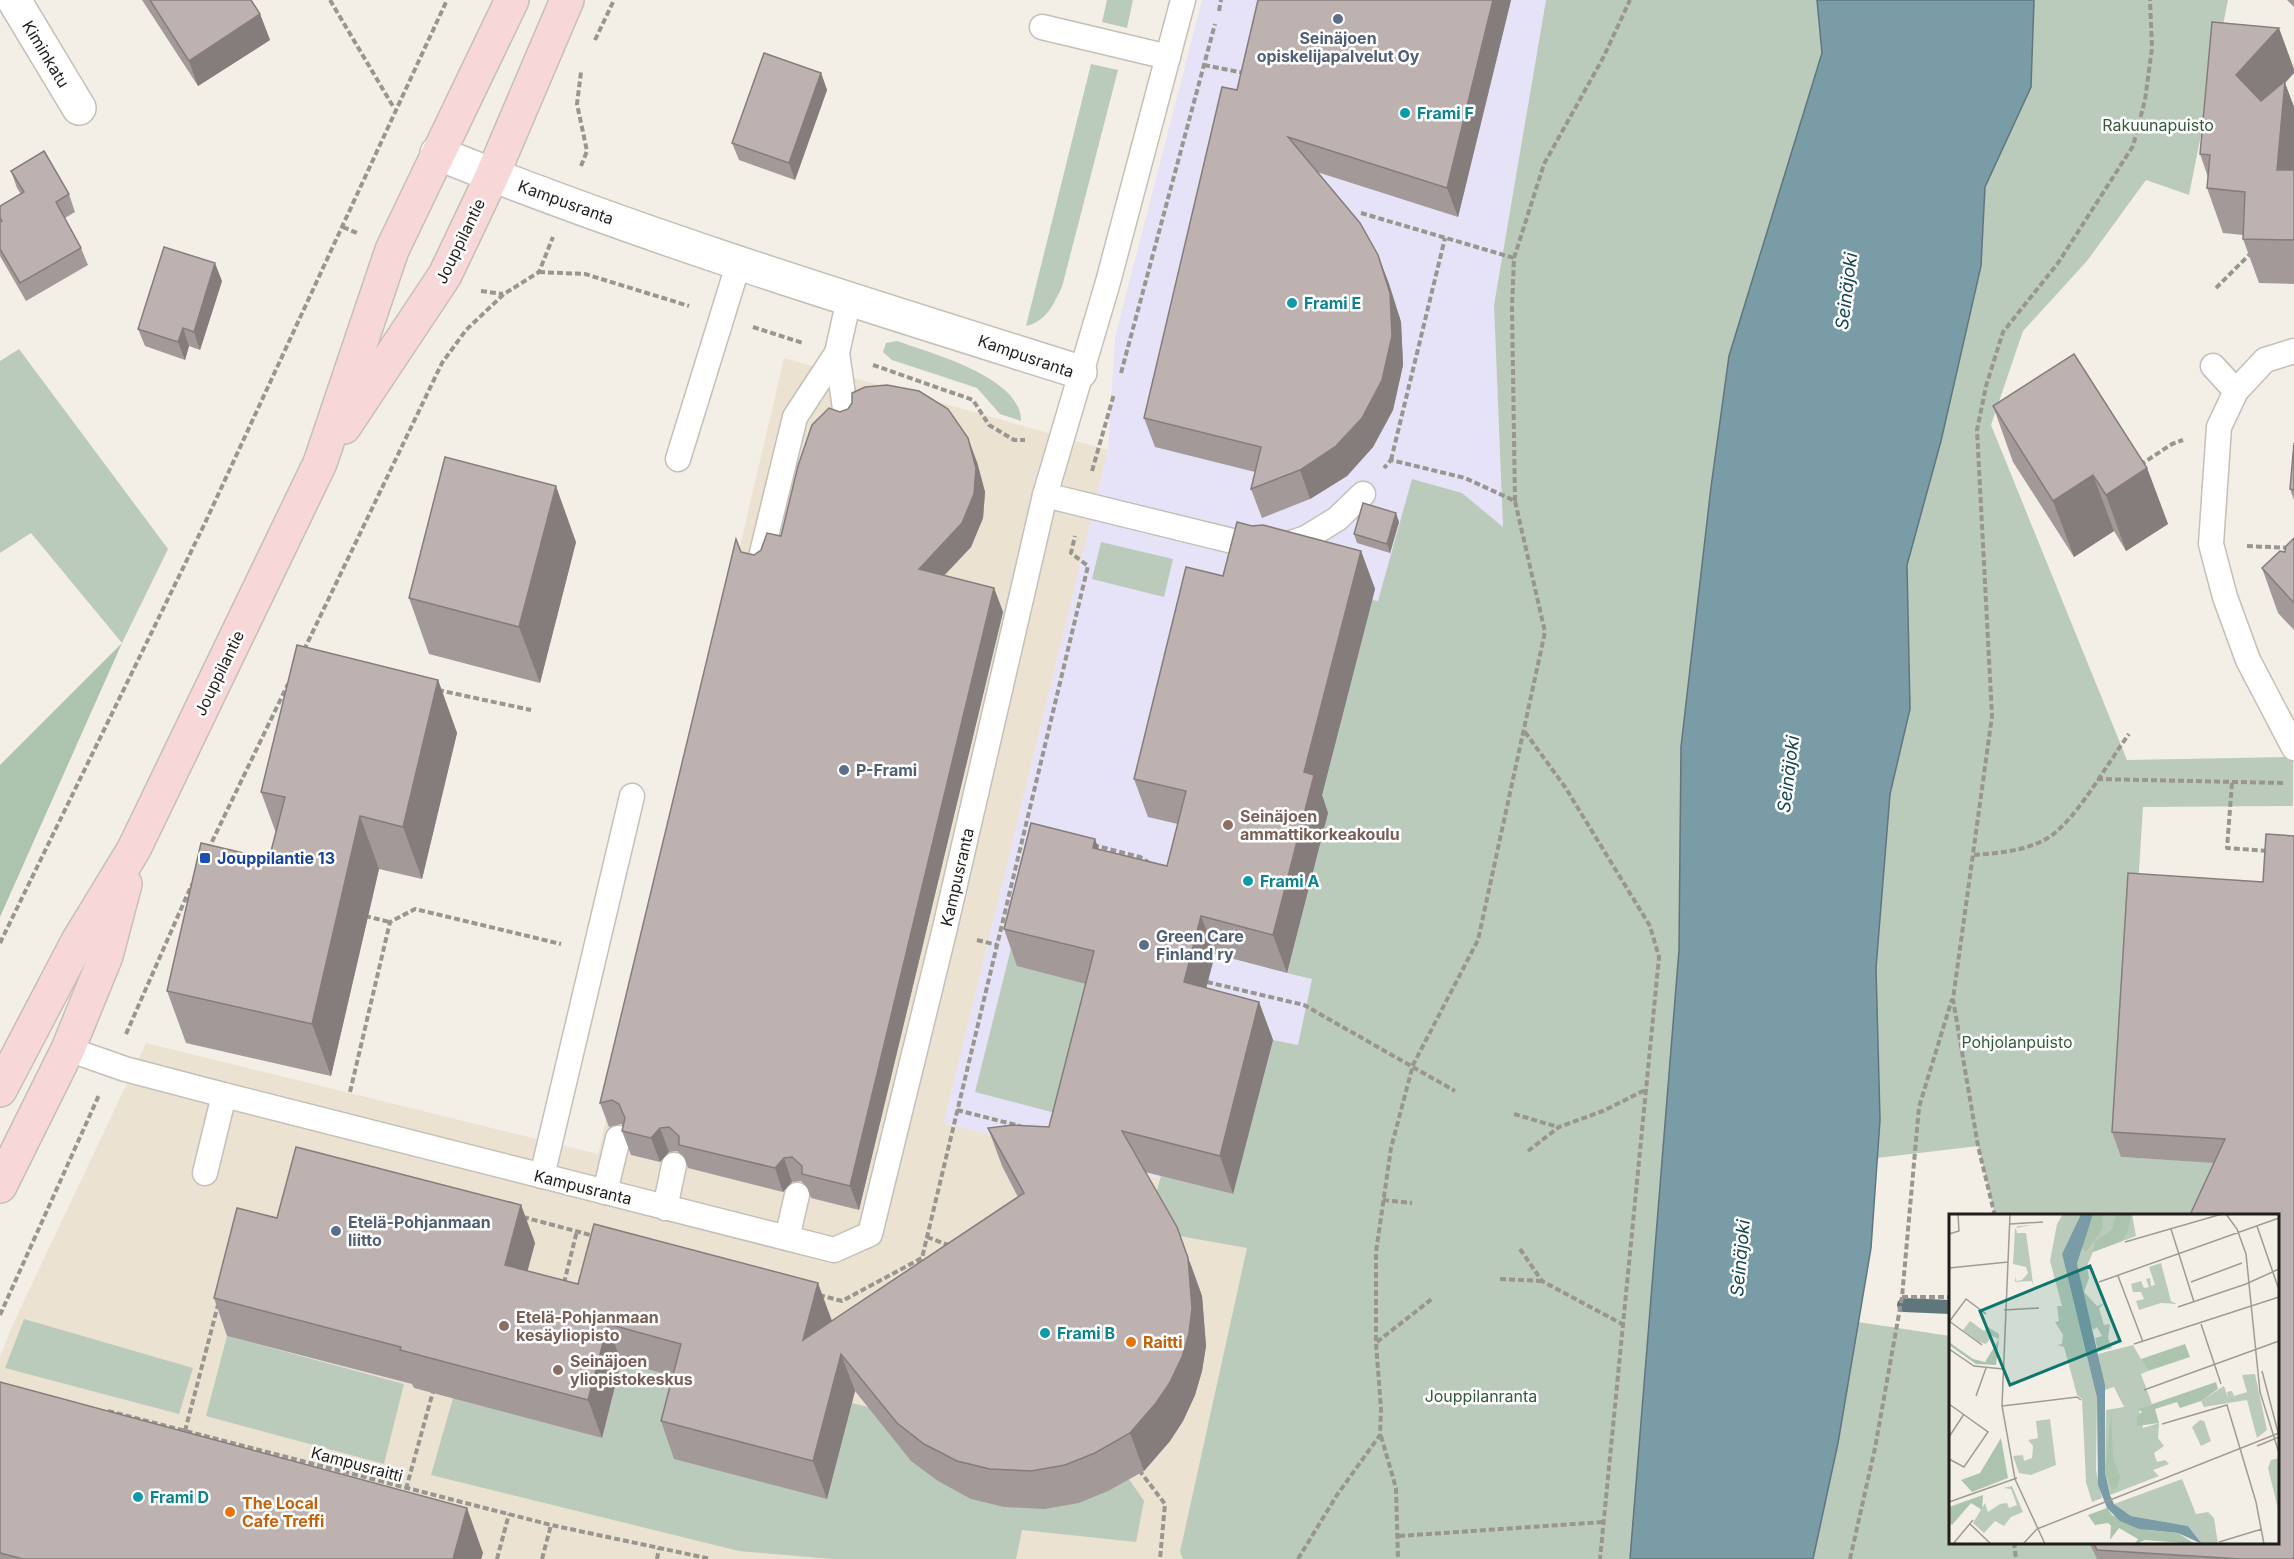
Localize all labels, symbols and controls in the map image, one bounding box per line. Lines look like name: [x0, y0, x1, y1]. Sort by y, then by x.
marker: Seinäjoen opiskelijapalvelut Oy: [1331, 12, 1345, 26]
street label: Kiminkatu: [18, 17, 74, 91]
place label: Seinäjoen opiskelijapalvelut Oy: [1257, 28, 1420, 66]
place label: Frami F: [1417, 103, 1474, 123]
marker: Frami F: [1398, 106, 1412, 120]
park label: Rakuunapuisto: [2102, 115, 2214, 135]
street label: Kampusranta: [515, 175, 617, 229]
street label: Jouppilantie: [431, 195, 489, 287]
water label: Seinäjoki: [1831, 251, 1861, 331]
place label: Frami E: [1304, 293, 1361, 313]
marker: Frami E: [1285, 296, 1299, 310]
street label: Kampusranta: [975, 330, 1077, 382]
street label: Jouppilantie: [190, 627, 248, 719]
water label: Seinäjoki: [1773, 734, 1803, 814]
place label: P-Frami: [856, 760, 917, 780]
marker: P-Frami: [837, 763, 851, 777]
place label: Seinäjoen ammattikorkeakoulu: [1240, 806, 1400, 844]
marker: Seinäjoen ammattikorkeakoulu: [1221, 818, 1235, 832]
street label: Kampusranta: [936, 826, 978, 928]
place label: Jouppilantie 13: [217, 848, 335, 868]
marker: Jouppilantie 13: [198, 851, 212, 865]
place label: Frami A: [1260, 871, 1319, 891]
marker: Frami A: [1241, 874, 1255, 888]
place label: Green Care Finland ry: [1156, 926, 1244, 964]
marker: Green Care Finland ry: [1137, 938, 1151, 952]
park label: Pohjolanpuisto: [1961, 1032, 2073, 1052]
street label: Kampusranta: [532, 1165, 634, 1209]
place label: Etelä-Pohjanmaan liitto: [348, 1212, 491, 1250]
inset map: [1949, 1214, 2279, 1544]
water label: Seinäjoki: [1726, 1218, 1754, 1297]
marker: Etelä-Pohjanmaan liitto: [329, 1224, 343, 1238]
place label: Etelä-Pohjanmaan kesäyliopisto: [516, 1307, 659, 1345]
marker: Etelä-Pohjanmaan kesäyliopisto: [497, 1319, 511, 1333]
place label: Frami B: [1057, 1323, 1115, 1343]
marker: Frami B: [1038, 1326, 1052, 1340]
place label: Raitti: [1143, 1332, 1183, 1352]
marker: Raitti: [1124, 1335, 1138, 1349]
place label: Seinäjoen yliopistokeskus: [570, 1351, 693, 1389]
marker: Seinäjoen yliopistokeskus: [551, 1363, 565, 1377]
park label: Jouppilanranta: [1425, 1386, 1537, 1406]
street label: Kampusraitti: [309, 1442, 405, 1486]
place label: Frami D: [150, 1487, 209, 1507]
marker: Frami D: [131, 1490, 145, 1504]
place label: The Local Cafe Treffi: [242, 1493, 324, 1531]
marker: The Local Cafe Treffi: [223, 1505, 237, 1519]

